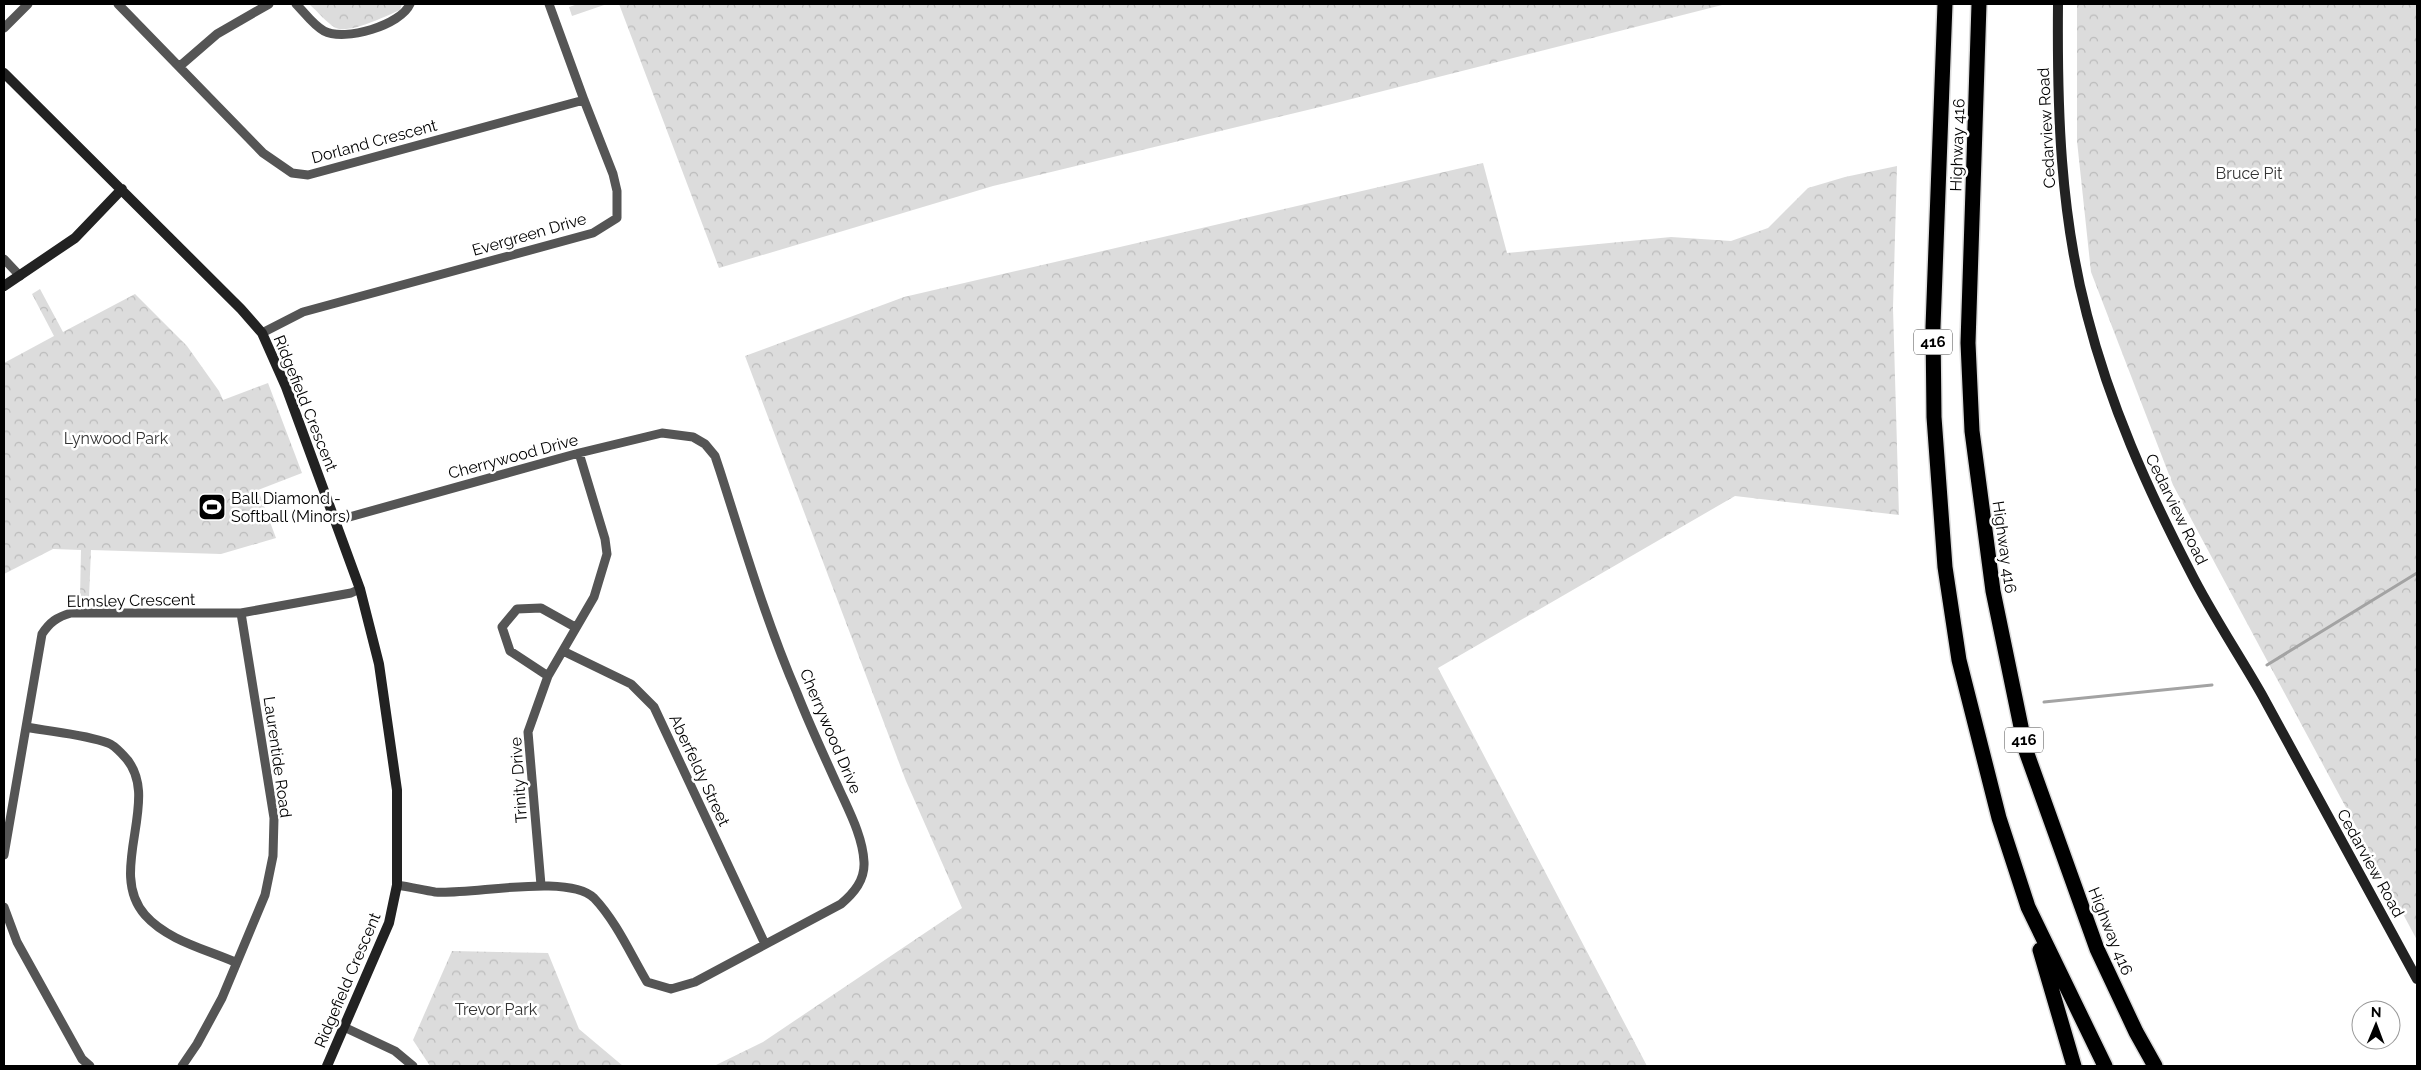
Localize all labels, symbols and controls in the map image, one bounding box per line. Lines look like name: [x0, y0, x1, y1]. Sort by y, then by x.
street label: Cedarview Road: [2034, 67, 2059, 189]
street label: Highway 416: [1946, 98, 1969, 192]
street label: Dorland Crescent: [309, 115, 440, 167]
park label: Bruce Pit: [2216, 164, 2283, 183]
street label: Evergreen Drive: [470, 209, 589, 260]
road number: 416: [1914, 330, 1952, 354]
street label: Ridgefield Crescent: [270, 332, 342, 475]
park label: Lynwood Park: [64, 429, 169, 448]
street label: Cherrywood Drive: [446, 430, 580, 483]
street label: Cedarview Road: [2142, 451, 2212, 568]
place label: Ball Diamond - Softball (Minors): [231, 489, 350, 526]
sports icon: Ball Diamond - Softball (Minors): [197, 492, 227, 522]
street label: Highway 416: [1989, 500, 2020, 595]
street label: Elmsley Crescent: [67, 590, 196, 611]
street label: Cherrywood Drive: [796, 666, 865, 796]
street label: Laurentide Road: [260, 695, 295, 819]
street label: Aberfeldy Street: [665, 711, 734, 830]
road number: 416: [2005, 728, 2043, 752]
street label: Trinity Drive: [506, 736, 531, 824]
street label: Cedarview Road: [2333, 806, 2408, 921]
street label: Highway 416: [2084, 884, 2137, 978]
street label: Ridgefield Crescent: [310, 909, 385, 1051]
park label: Trevor Park: [455, 1000, 538, 1019]
north arrow: [2351, 1000, 2401, 1050]
text: N: [2371, 1004, 2382, 1020]

